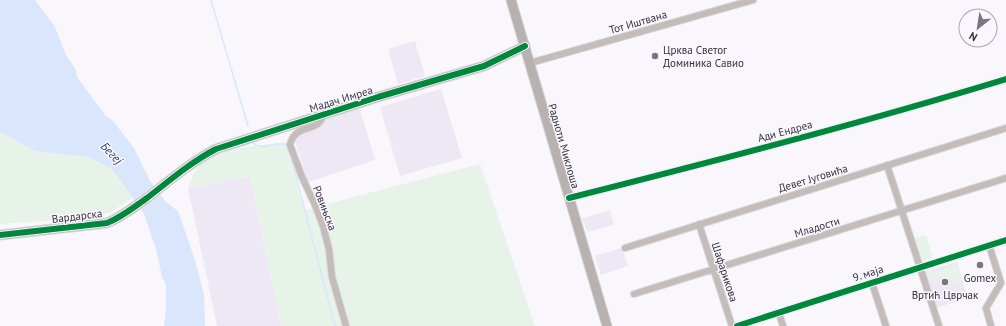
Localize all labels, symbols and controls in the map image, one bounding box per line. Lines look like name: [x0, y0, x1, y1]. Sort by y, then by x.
street label: Тот Иштвана: [607, 7, 669, 37]
north arrow: [958, 8, 998, 48]
text: N: [966, 29, 980, 45]
place label: Црква Светог Доминика Савио: [663, 43, 744, 70]
marker: Црква Светог Доминика Савио: [650, 51, 660, 61]
street label: Мадач Имреа: [308, 83, 374, 115]
street label: Радноти Миклоша: [545, 102, 583, 190]
street label: Ади Ендреа: [756, 117, 814, 145]
water label: Бегеј: [98, 139, 127, 168]
street label: Девет Југовића: [777, 161, 849, 195]
street label: Ровињска: [310, 183, 340, 233]
street label: Вардарска: [51, 206, 103, 226]
street label: Младости: [793, 213, 841, 241]
street label: Шафарикова: [709, 240, 741, 304]
marker: Gomex: [975, 260, 985, 270]
street label: 9. маја: [851, 261, 885, 285]
place label: Gomex: [964, 271, 997, 285]
marker: Вртић Цврчак: [940, 277, 950, 287]
place label: Вртић Цврчак: [912, 288, 979, 302]

